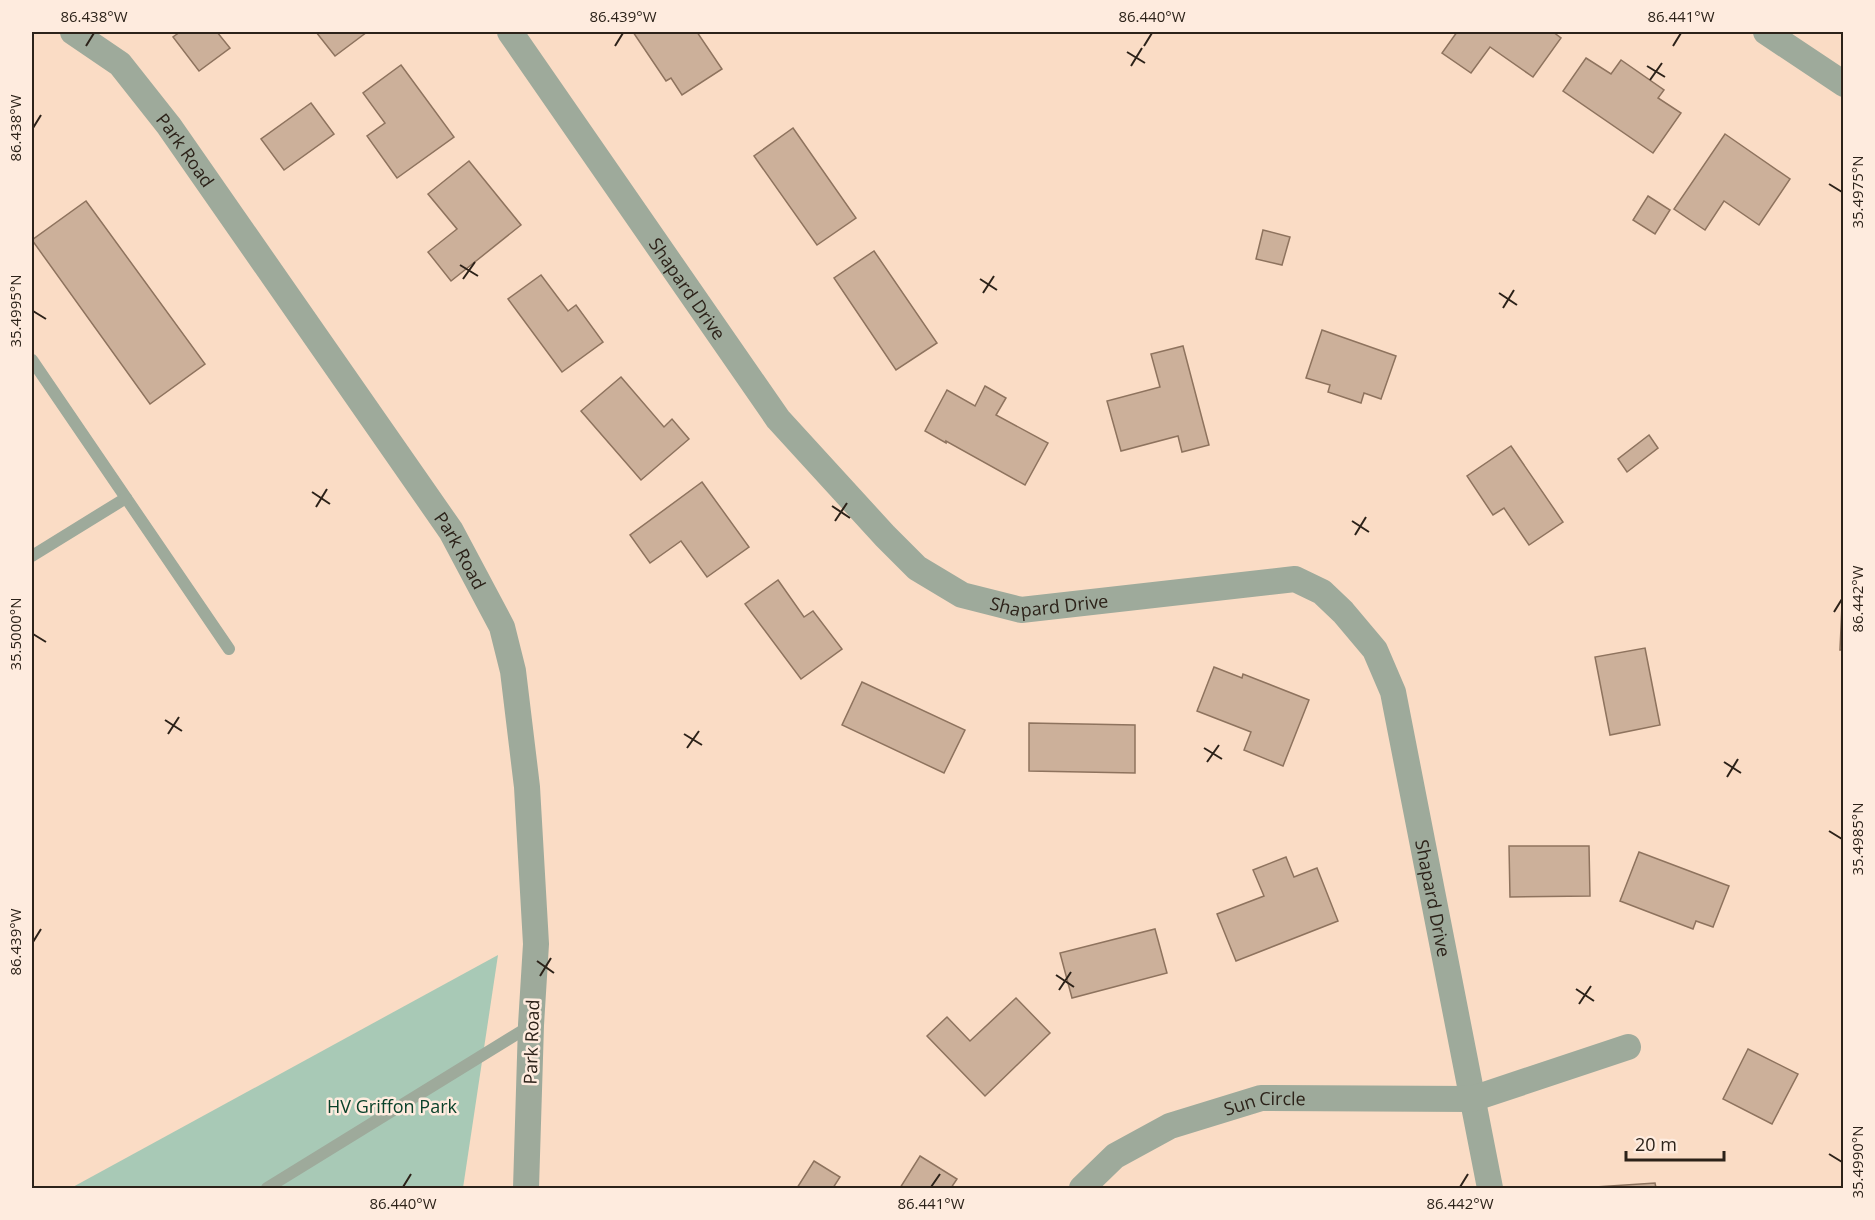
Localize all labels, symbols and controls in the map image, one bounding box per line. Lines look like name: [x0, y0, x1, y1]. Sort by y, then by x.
text: 86.438°W: [60, 6, 128, 26]
text: 86.439°W: [589, 6, 657, 26]
text: 86.440°W: [1118, 6, 1186, 26]
text: 86.441°W: [1647, 6, 1715, 26]
text: 86.438°W: [5, 94, 25, 162]
street label: Park Road: [151, 108, 220, 192]
text: 35.4975°N: [1847, 155, 1867, 229]
street label: Shapard Drive: [644, 233, 731, 344]
text: 35.4995°N: [5, 274, 25, 348]
street label: Park Road: [429, 507, 492, 593]
text: 86.442°W: [1847, 565, 1867, 633]
street label: Shapard Drive: [988, 588, 1109, 622]
text: 35.5000°N: [5, 597, 25, 671]
text: 35.4985°N: [1847, 802, 1867, 876]
street label: Shapard Drive: [1410, 837, 1457, 959]
text: 86.439°W: [5, 908, 25, 976]
street label: Park Road: [518, 999, 544, 1085]
street label: Sun Circle: [1221, 1086, 1306, 1121]
park label: HV Griffon Park: [327, 1094, 458, 1118]
scale bar: [1626, 1124, 1724, 1162]
text: 35.4990°N: [1847, 1125, 1867, 1199]
text: 20 m: [1635, 1132, 1677, 1156]
text: 86.440°W: [369, 1193, 437, 1213]
text: 86.441°W: [897, 1193, 965, 1213]
text: 86.442°W: [1426, 1193, 1494, 1213]

